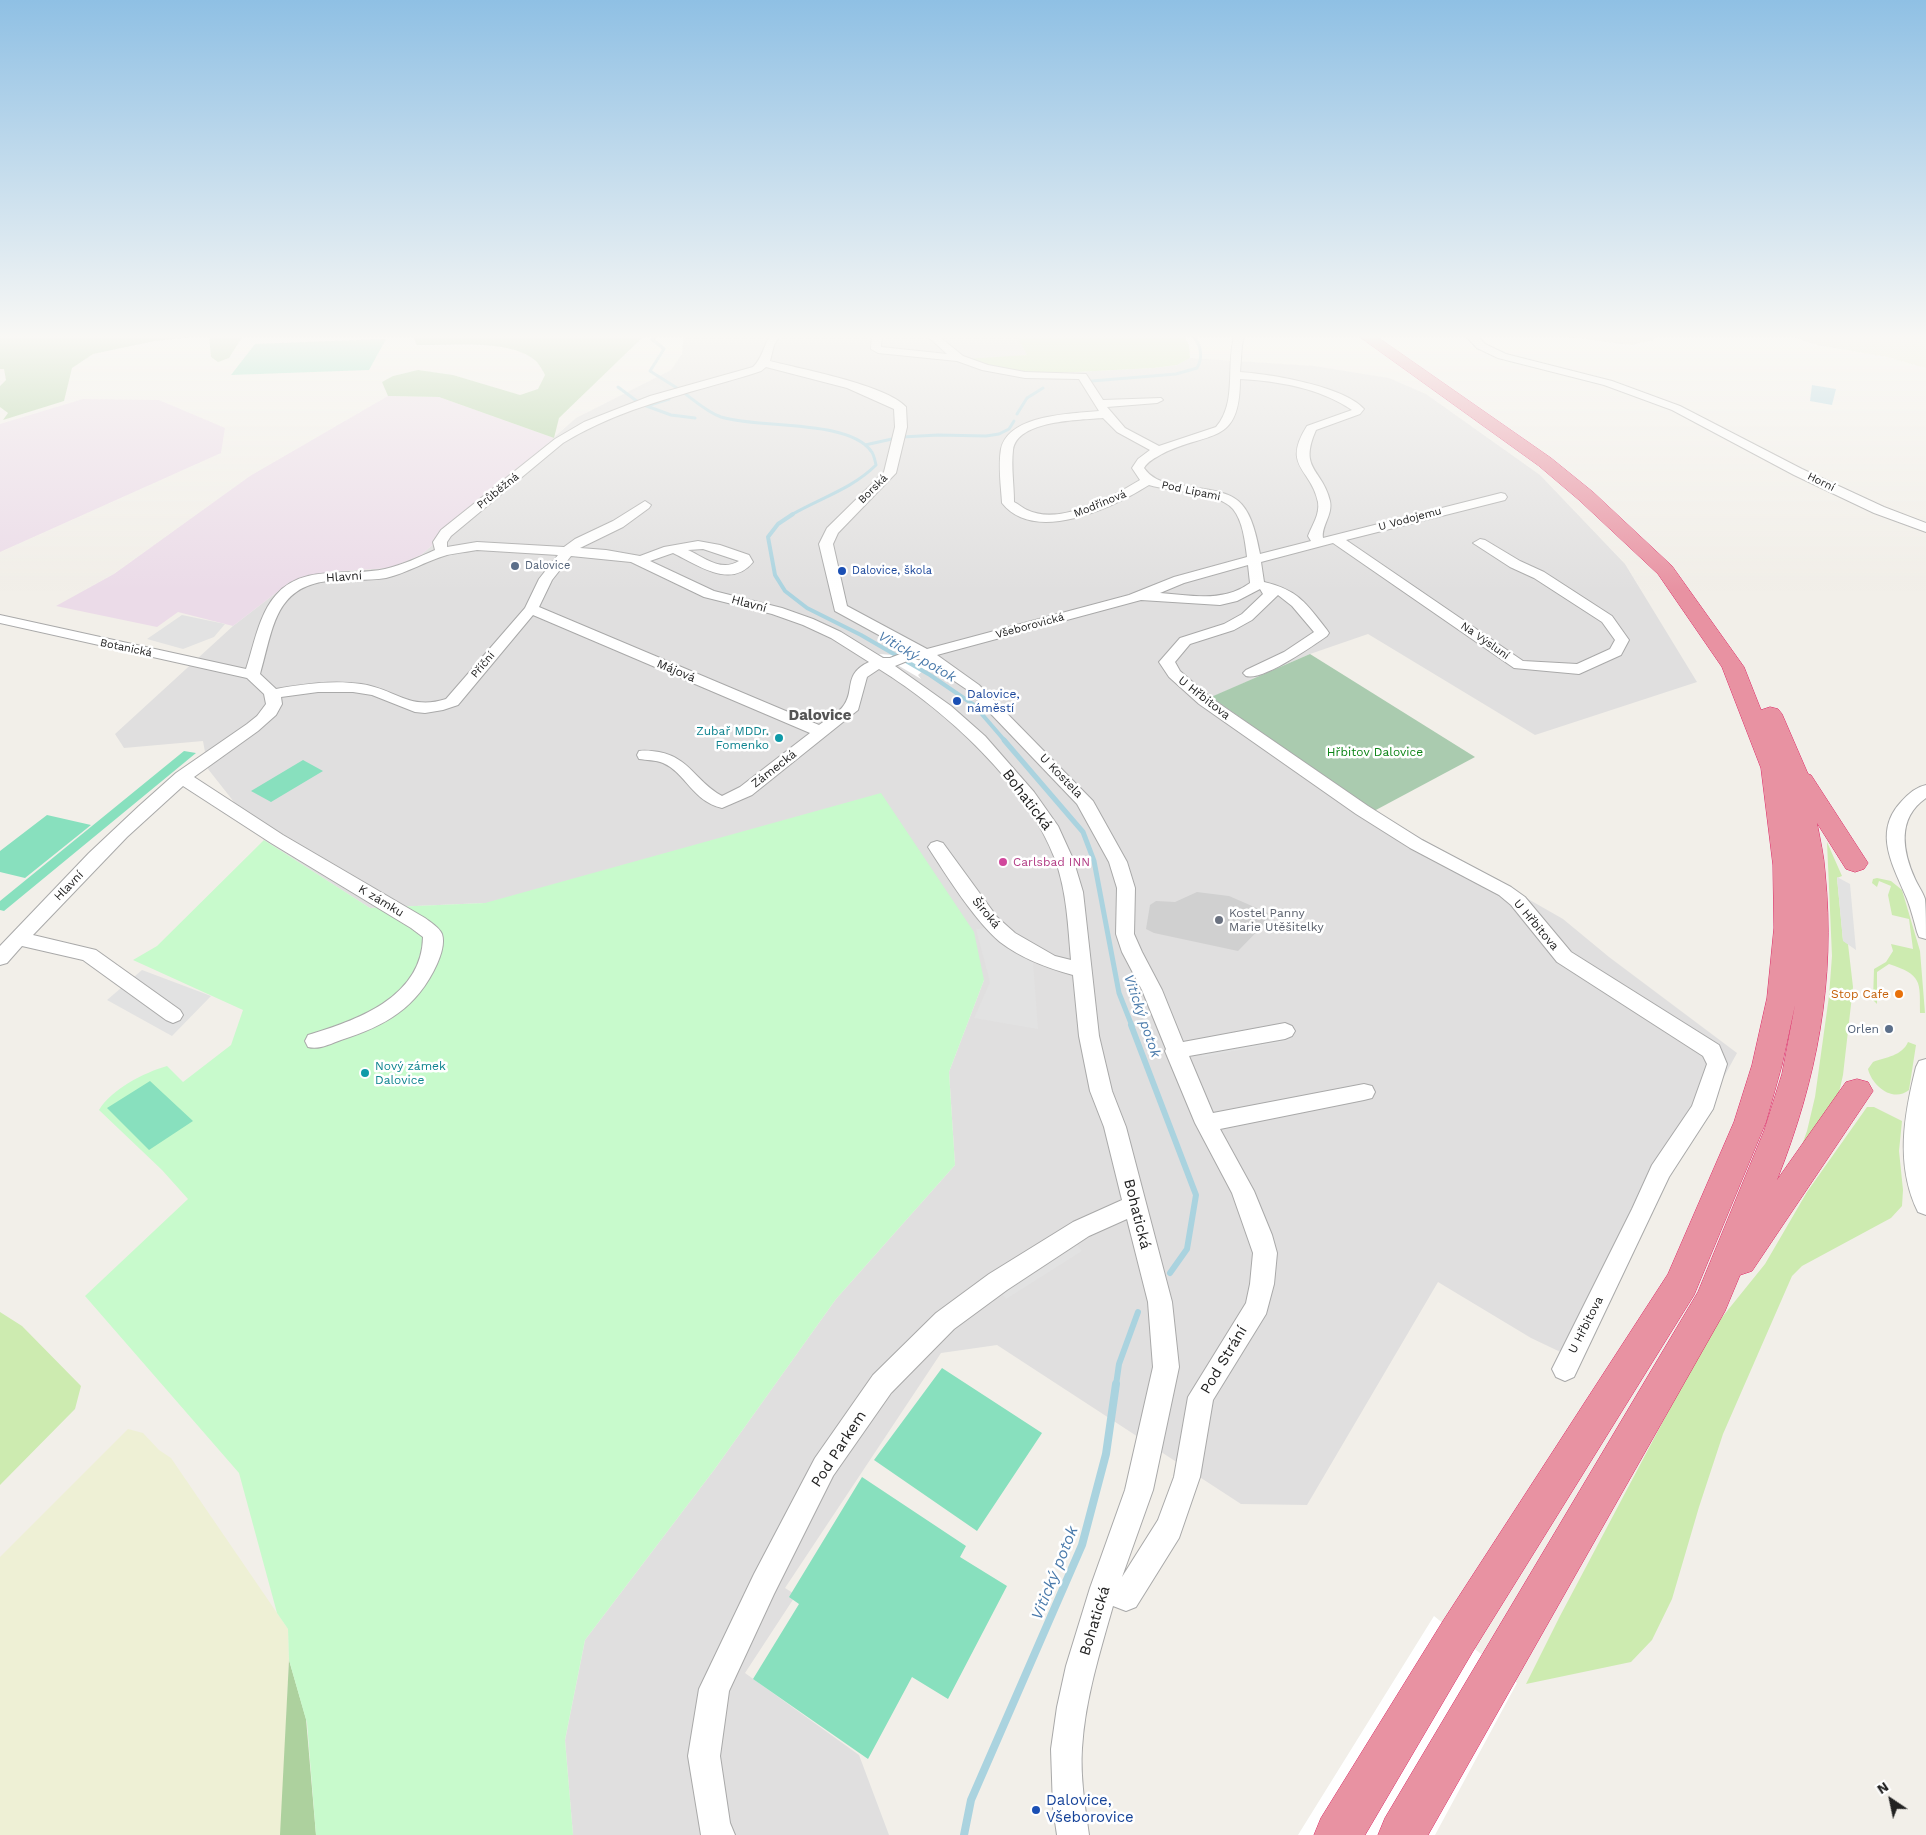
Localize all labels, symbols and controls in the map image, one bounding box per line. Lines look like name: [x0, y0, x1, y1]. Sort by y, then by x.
street label: Průběžná: [474, 470, 522, 512]
street label: Horní: [1805, 470, 1837, 494]
street label: Borská: [856, 472, 890, 506]
street label: Pod Lipami: [1160, 478, 1222, 504]
street label: Modřínová: [1072, 487, 1128, 521]
street label: U Vodojemu: [1377, 504, 1443, 534]
place label: Dalovice: [525, 559, 570, 573]
marker: Dalovice: [509, 560, 521, 572]
place label: Dalovice, škola: [852, 564, 932, 578]
marker: Dalovice, škola: [836, 565, 848, 577]
street label: Hlavní: [326, 569, 362, 585]
street label: Hlavní: [730, 592, 768, 616]
street label: Všeborovická: [994, 611, 1066, 641]
street label: Na Výsluní: [1458, 619, 1512, 663]
water label: Vitický potok: [875, 628, 959, 686]
street label: Botanická: [99, 636, 153, 660]
street label: Příční: [468, 649, 498, 681]
street label: Májová: [655, 657, 697, 685]
street label: U Hřbitova: [1175, 673, 1233, 723]
place label: Dalovice, náměstí: [967, 687, 1020, 715]
marker: Dalovice, náměstí: [951, 695, 963, 707]
district label: Dalovice: [788, 707, 852, 725]
place label: Zubař MDDr. Fomenko: [696, 724, 769, 752]
marker: Zubař MDDr. Fomenko: [773, 732, 785, 744]
park label: Hřbitov Dalovice: [1327, 745, 1423, 759]
street label: Zámecká: [749, 747, 799, 791]
street label: U Kostela: [1036, 751, 1086, 801]
street label: Bohatická: [998, 766, 1056, 834]
place label: Carlsbad INN: [1013, 855, 1090, 869]
marker: Carlsbad INN: [997, 856, 1009, 868]
street label: Hlavní: [51, 868, 87, 904]
street label: K zámku: [356, 882, 406, 920]
street label: Široká: [969, 895, 1003, 931]
street label: U Hřbitova: [1511, 897, 1561, 953]
place label: Kostel Panny Marie Utěšitelky: [1229, 906, 1324, 934]
marker: Kostel Panny Marie Utěšitelky: [1213, 914, 1225, 926]
water label: Vitický potok: [1120, 972, 1164, 1060]
place label: Stop Cafe: [1831, 987, 1889, 1001]
marker: Stop Cafe: [1893, 988, 1905, 1000]
place label: Orlen: [1847, 1022, 1879, 1036]
marker: Orlen: [1883, 1023, 1895, 1035]
place label: Nový zámek Dalovice: [375, 1059, 446, 1087]
marker: Nový zámek Dalovice: [359, 1067, 371, 1079]
street label: Bohatická: [1120, 1177, 1154, 1251]
street label: U Hřbitova: [1565, 1294, 1607, 1356]
street label: Pod Strání: [1197, 1323, 1251, 1397]
street label: Pod Parkem: [808, 1407, 870, 1491]
water label: Vitický potok: [1028, 1523, 1082, 1623]
street label: Bohatická: [1076, 1584, 1114, 1658]
north arrow: [1866, 1775, 1916, 1825]
text: N: [1874, 1778, 1891, 1797]
place label: Dalovice, Všeborovice: [1046, 1792, 1134, 1827]
marker: Dalovice, Všeborovice: [1030, 1804, 1042, 1816]

